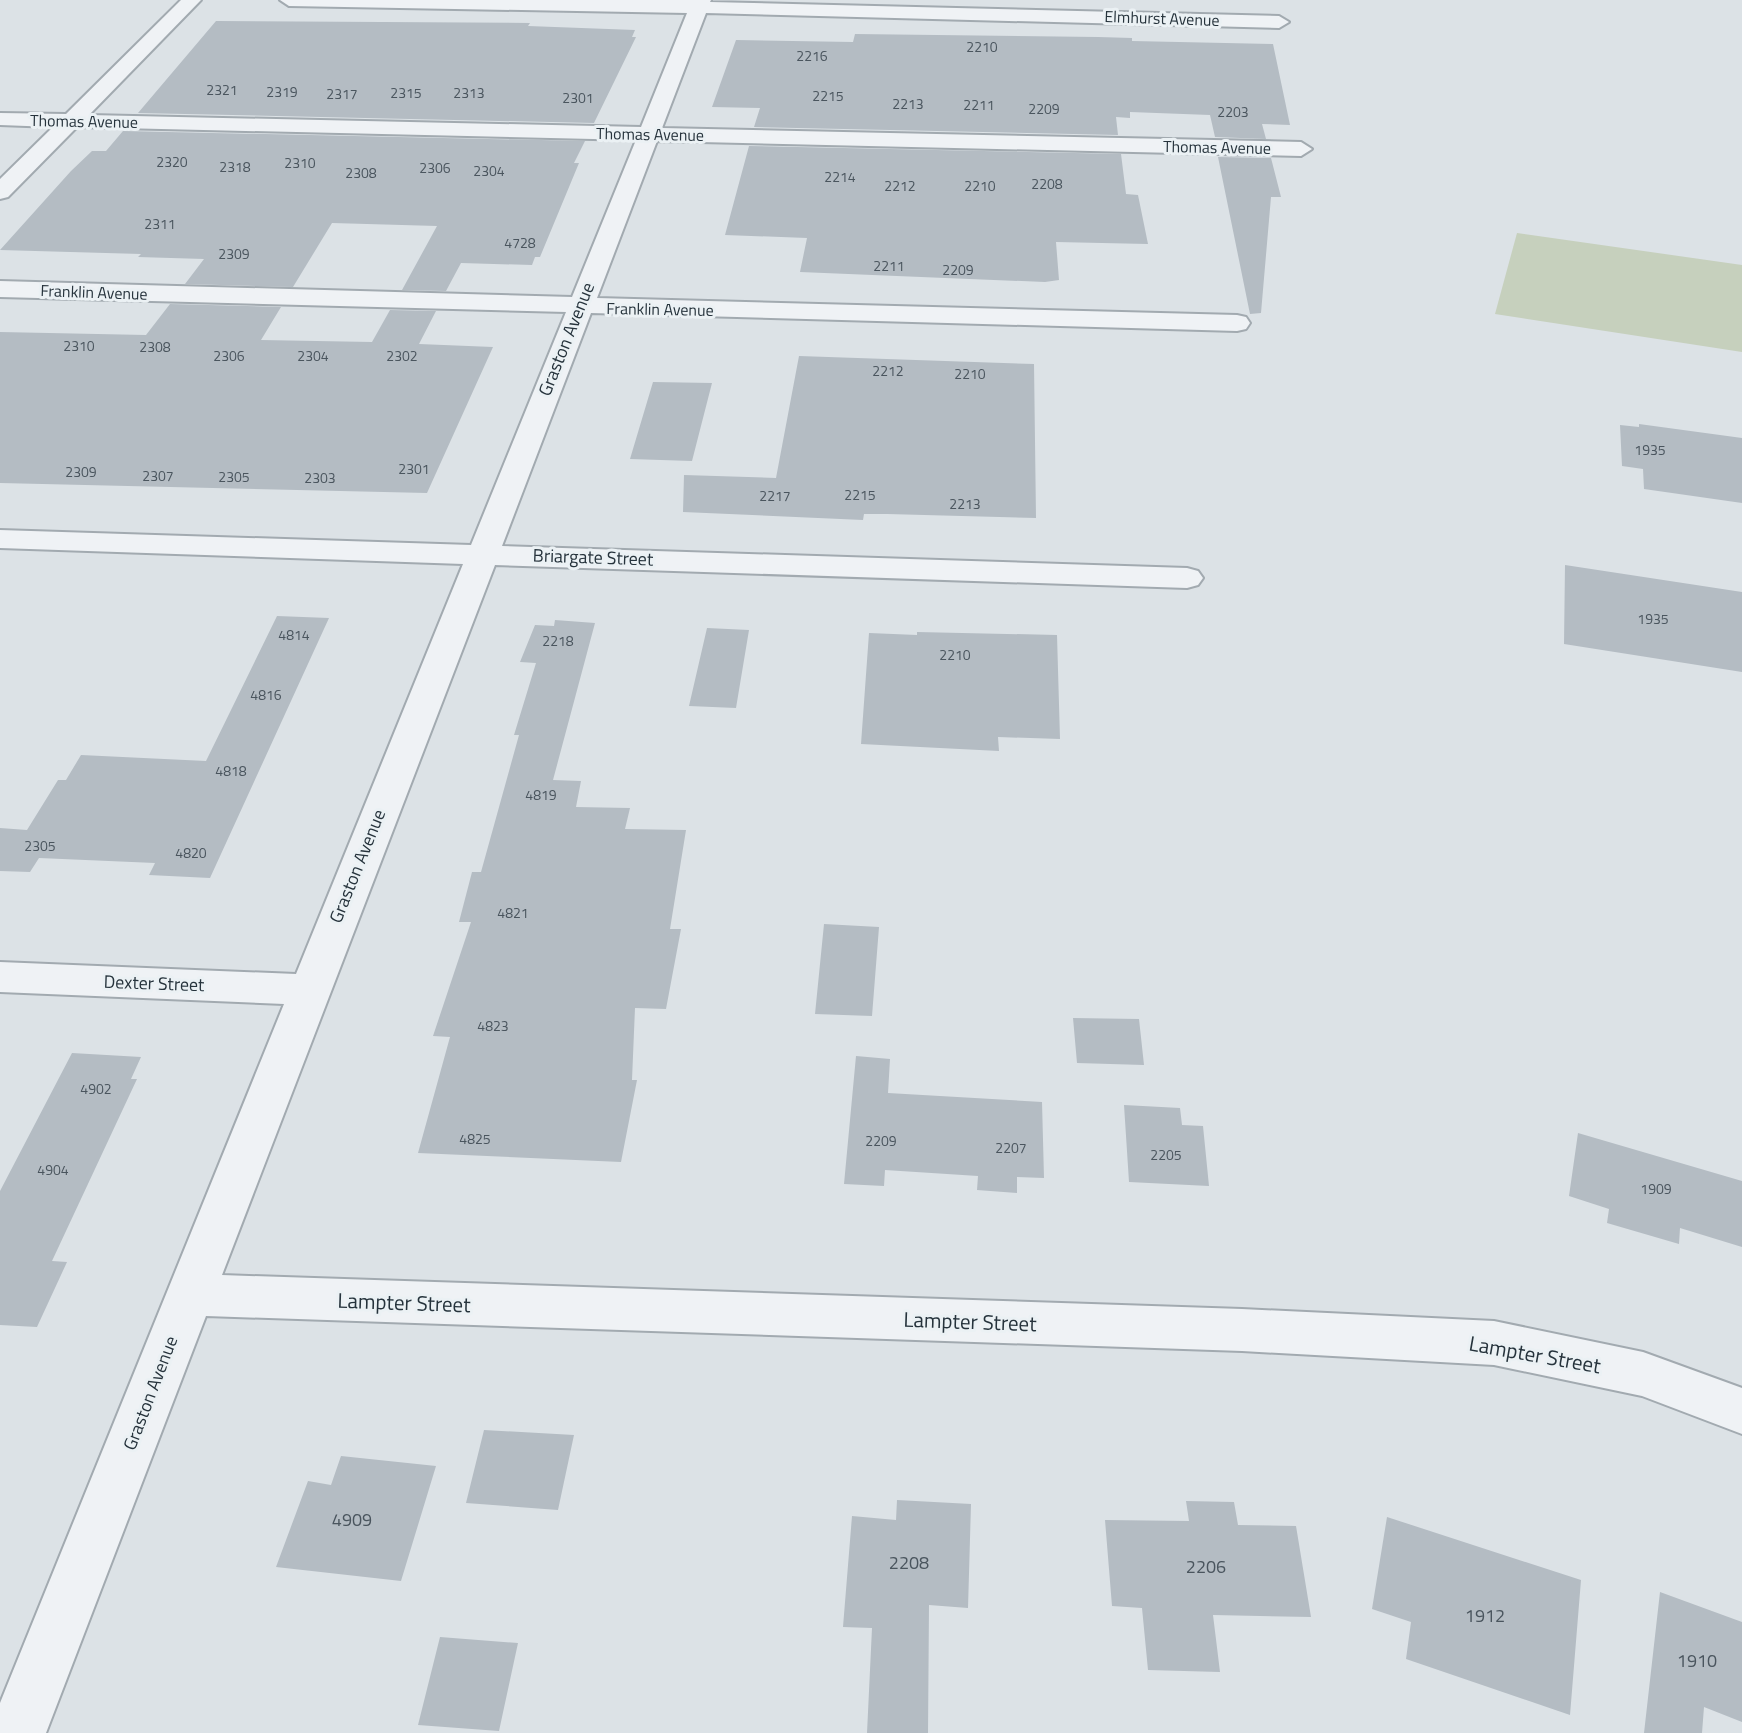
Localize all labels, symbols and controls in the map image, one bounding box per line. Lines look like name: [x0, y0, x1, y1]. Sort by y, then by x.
street label: Elmhurst Avenue: [1104, 4, 1220, 32]
house number: 2210: [966, 36, 998, 57]
house number: 2216: [796, 45, 828, 66]
house number: 2321: [206, 79, 238, 100]
house number: 2319: [266, 81, 298, 102]
house number: 2315: [390, 82, 422, 103]
house number: 2313: [453, 82, 485, 103]
house number: 2317: [326, 83, 358, 104]
house number: 2215: [812, 85, 844, 106]
house number: 2301: [562, 87, 594, 108]
house number: 2213: [892, 93, 924, 114]
house number: 2211: [963, 94, 995, 115]
house number: 2209: [1028, 98, 1060, 119]
house number: 2203: [1217, 101, 1249, 122]
street label: Thomas Avenue: [30, 108, 138, 134]
street label: Thomas Avenue: [596, 121, 704, 147]
street label: Thomas Avenue: [1163, 134, 1271, 160]
house number: 2320: [156, 151, 188, 172]
house number: 2310: [284, 152, 316, 173]
house number: 2318: [219, 156, 251, 177]
house number: 2306: [419, 157, 451, 178]
house number: 2304: [473, 160, 505, 181]
house number: 2308: [345, 162, 377, 183]
house number: 2214: [824, 166, 856, 187]
house number: 2208: [1031, 173, 1063, 194]
house number: 2212: [884, 175, 916, 196]
house number: 2210: [964, 175, 996, 196]
house number: 2311: [144, 213, 176, 234]
house number: 4728: [504, 232, 536, 253]
house number: 2309: [218, 243, 250, 264]
house number: 2211: [873, 255, 905, 276]
house number: 2209: [942, 259, 974, 280]
street label: Franklin Avenue: [40, 278, 148, 306]
street label: Graston Avenue: [531, 278, 601, 400]
street label: Franklin Avenue: [606, 296, 714, 322]
house number: 2310: [63, 335, 95, 356]
house number: 2308: [139, 336, 171, 357]
house number: 2306: [213, 345, 245, 366]
house number: 2304: [297, 345, 329, 366]
house number: 2302: [386, 345, 418, 366]
house number: 2212: [872, 360, 904, 381]
house number: 2210: [954, 363, 986, 384]
house number: 1935: [1634, 439, 1666, 460]
house number: 2301: [398, 458, 430, 479]
house number: 2309: [65, 461, 97, 482]
house number: 2307: [142, 465, 174, 486]
house number: 2305: [218, 466, 250, 487]
house number: 2303: [304, 467, 336, 488]
house number: 2215: [844, 484, 876, 505]
house number: 2217: [759, 485, 791, 506]
house number: 2213: [949, 493, 981, 514]
street label: Briargate Street: [532, 541, 654, 573]
house number: 1935: [1637, 608, 1669, 629]
house number: 4814: [278, 624, 310, 645]
house number: 2218: [542, 630, 574, 651]
house number: 2210: [939, 644, 971, 665]
house number: 4816: [250, 684, 282, 705]
house number: 4818: [215, 760, 247, 781]
house number: 4819: [525, 784, 557, 805]
street label: Graston Avenue: [322, 805, 392, 927]
house number: 2305: [24, 835, 56, 856]
house number: 4820: [175, 842, 207, 863]
house number: 4821: [497, 902, 529, 923]
street label: Dexter Street: [103, 968, 206, 998]
house number: 4823: [477, 1015, 509, 1036]
house number: 4902: [80, 1078, 112, 1099]
house number: 4825: [459, 1128, 491, 1149]
house number: 2209: [865, 1130, 897, 1151]
house number: 2207: [995, 1137, 1027, 1158]
house number: 2205: [1150, 1144, 1182, 1165]
house number: 4904: [37, 1159, 69, 1180]
house number: 1909: [1640, 1178, 1672, 1199]
street label: Lampter Street: [337, 1284, 472, 1320]
street label: Lampter Street: [903, 1303, 1038, 1339]
street label: Lampter Street: [1467, 1327, 1604, 1381]
street label: Graston Avenue: [116, 1332, 184, 1454]
house number: 4909: [332, 1506, 372, 1533]
house number: 2208: [889, 1549, 929, 1576]
house number: 2206: [1186, 1553, 1226, 1580]
house number: 1912: [1465, 1602, 1505, 1629]
house number: 1910: [1677, 1647, 1717, 1674]

